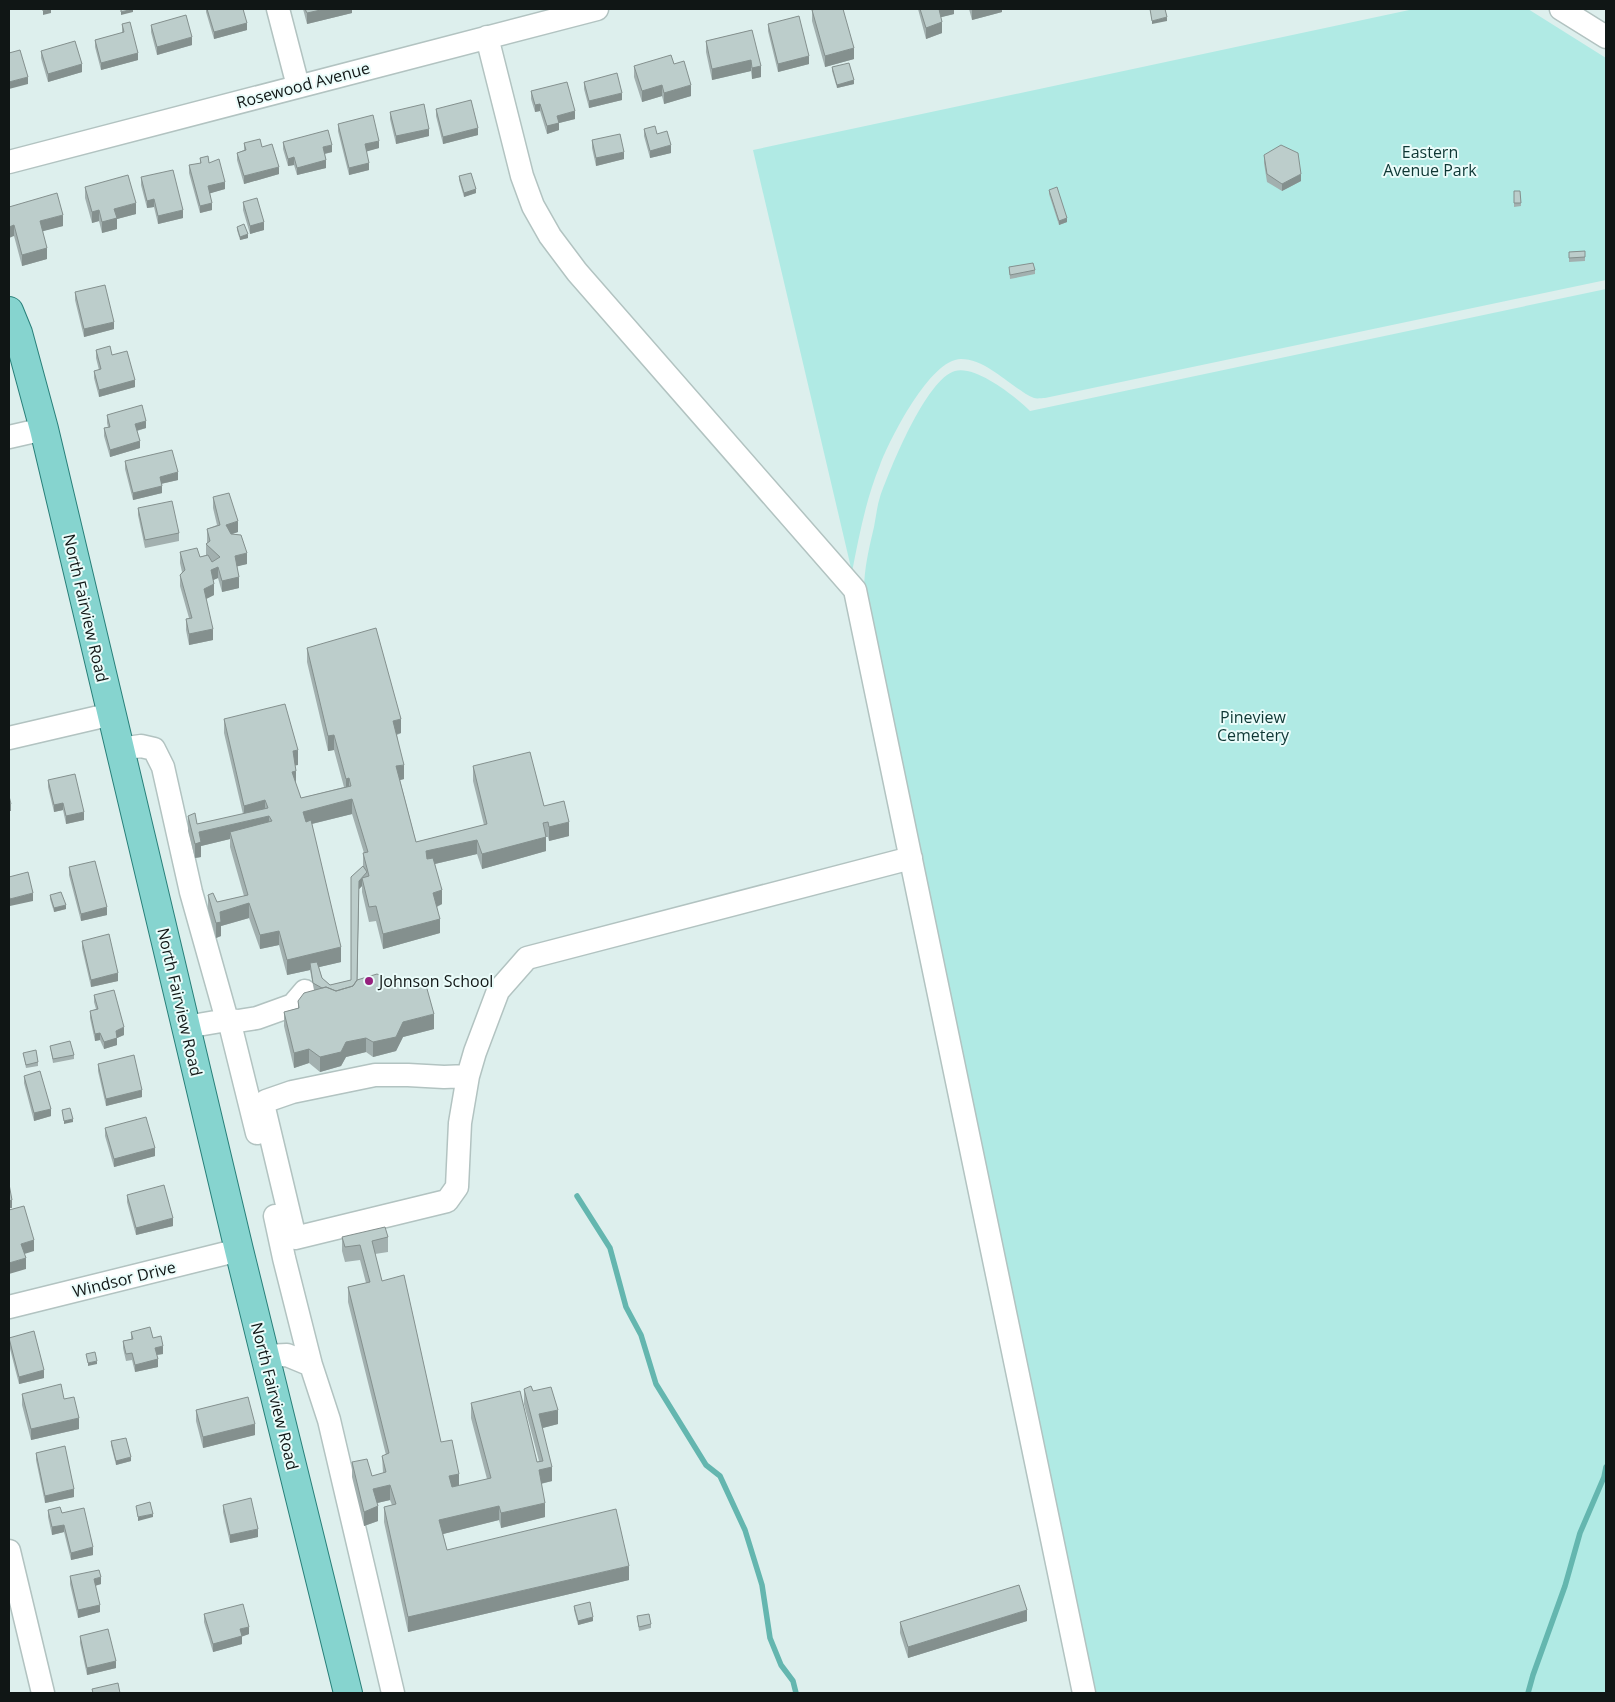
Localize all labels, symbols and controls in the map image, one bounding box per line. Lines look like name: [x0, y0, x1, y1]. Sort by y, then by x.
street label: Rosewood Avenue: [234, 57, 372, 113]
park label: Eastern Avenue Park: [1383, 141, 1477, 181]
street label: North Fairview Road: [58, 532, 114, 684]
park label: Pineview Cemetery: [1217, 706, 1290, 746]
street label: North Fairview Road: [152, 926, 208, 1078]
place label: Johnson School: [377, 970, 493, 992]
marker: Johnson School: [363, 975, 375, 987]
street label: Windsor Drive: [70, 1256, 178, 1302]
street label: North Fairview Road: [246, 1320, 304, 1472]

